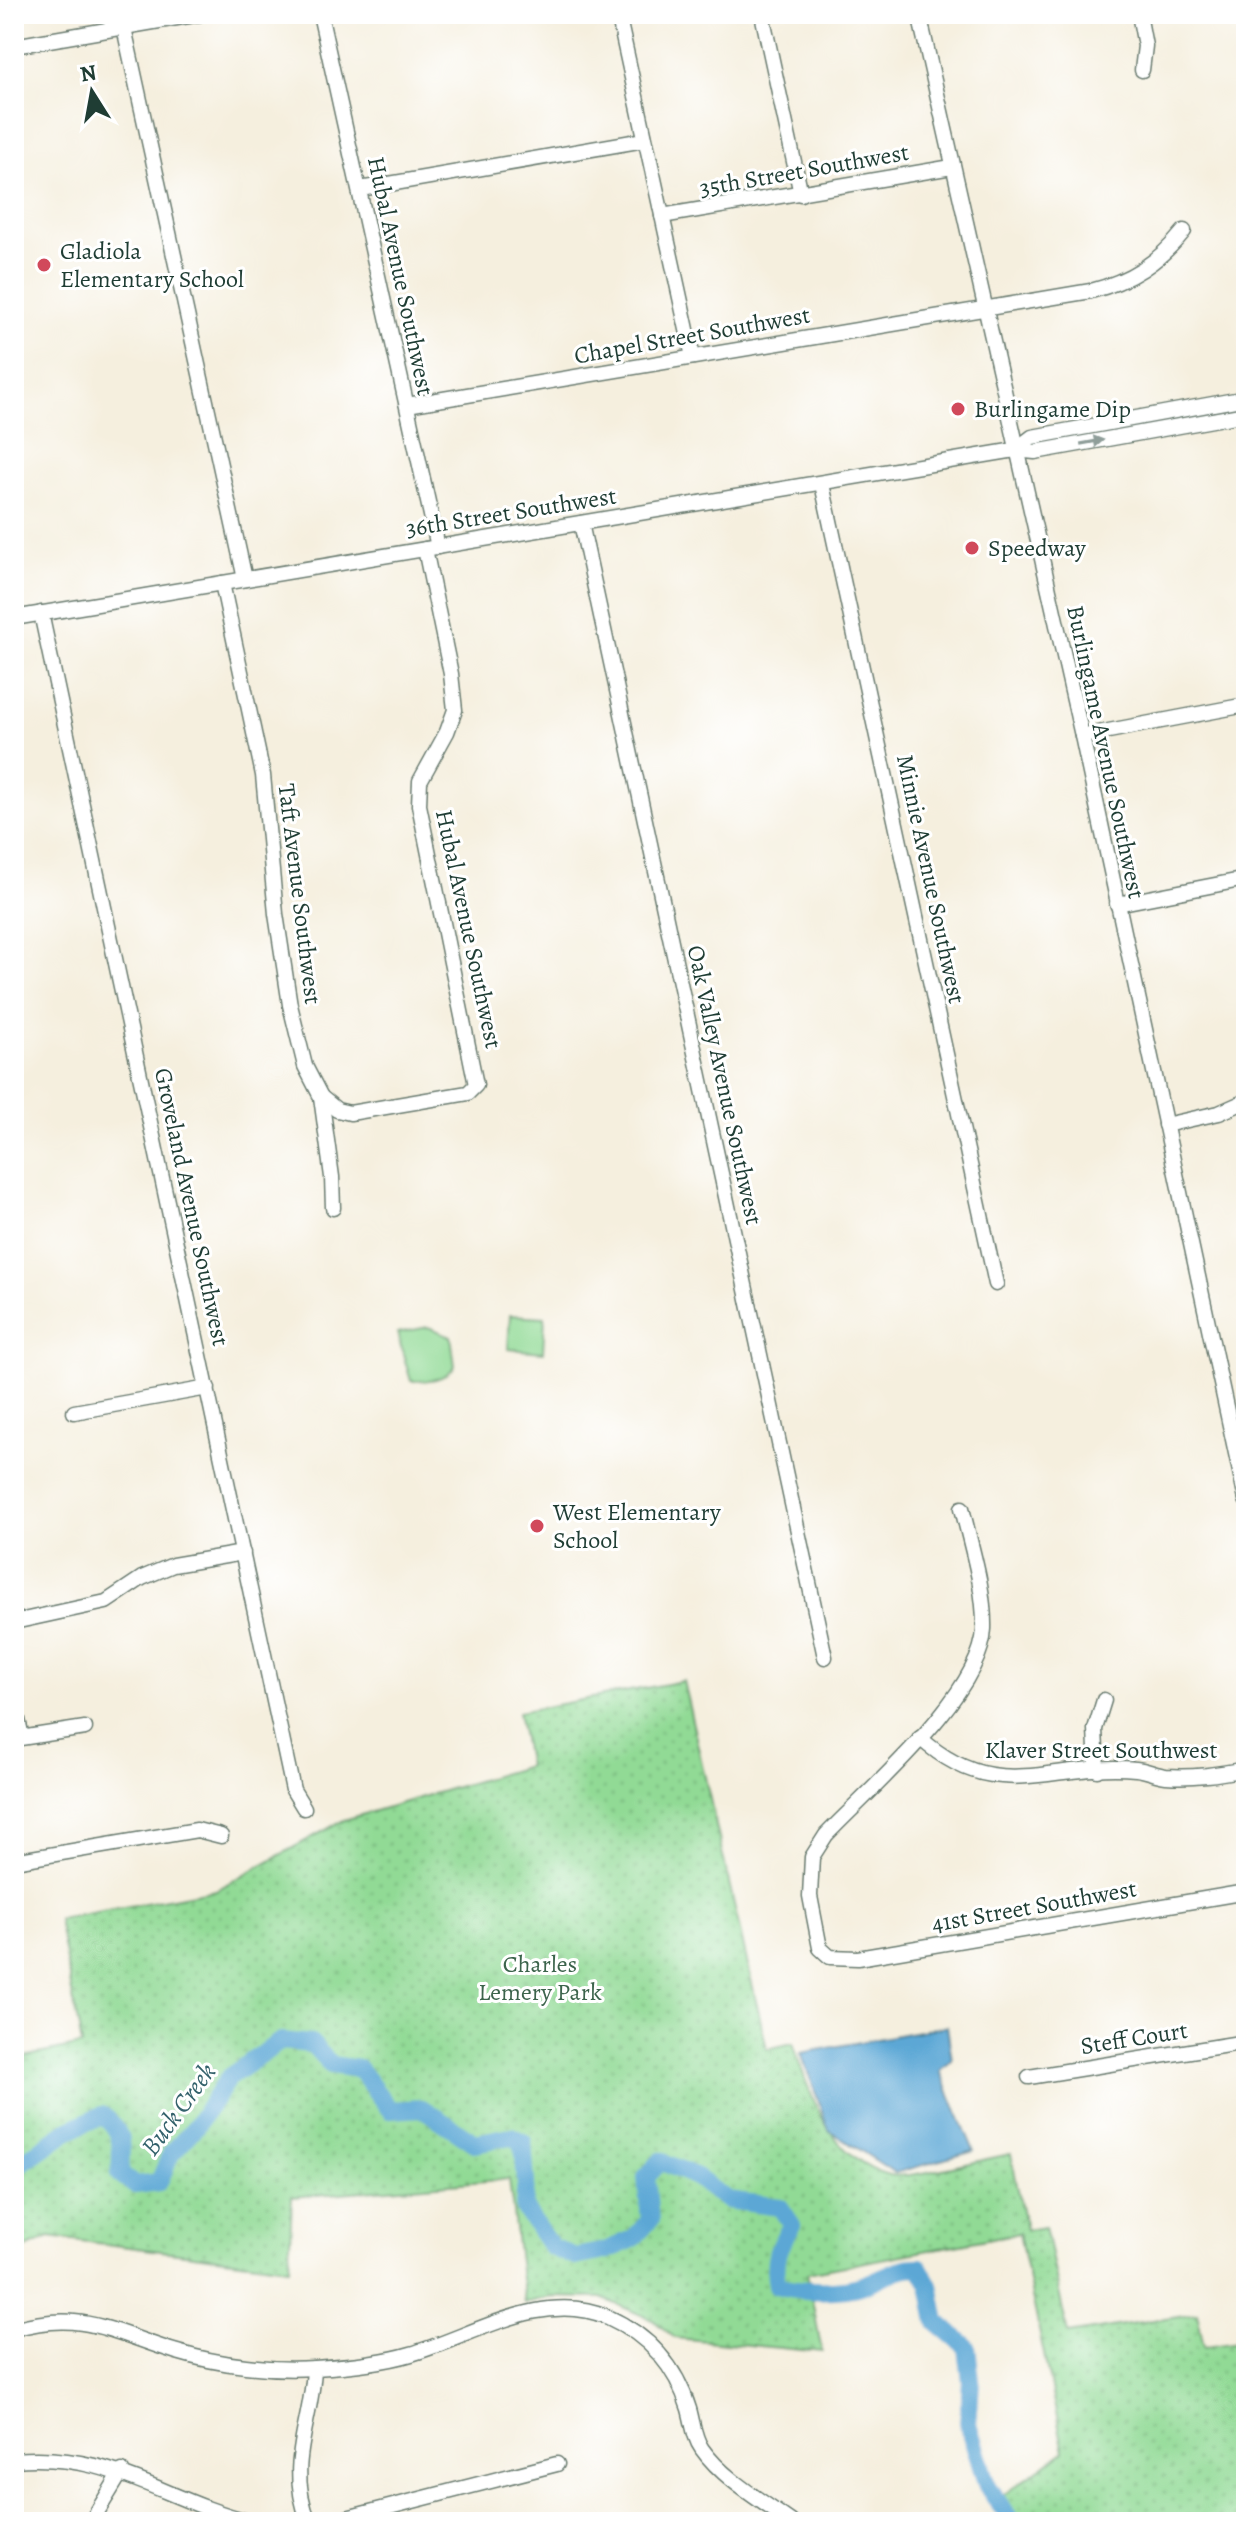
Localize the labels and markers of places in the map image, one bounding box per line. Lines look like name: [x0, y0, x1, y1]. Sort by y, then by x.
place label: Gladiola Elementary School: [60, 235, 244, 295]
marker: Gladiola Elementary School: [35, 256, 53, 274]
place label: Burlingame Dip: [974, 393, 1131, 425]
marker: Burlingame Dip: [949, 400, 967, 418]
place label: Speedway: [988, 532, 1086, 564]
marker: Speedway: [963, 539, 981, 557]
place label: West Elementary School: [552, 1496, 721, 1556]
marker: West Elementary School: [528, 1517, 546, 1535]

